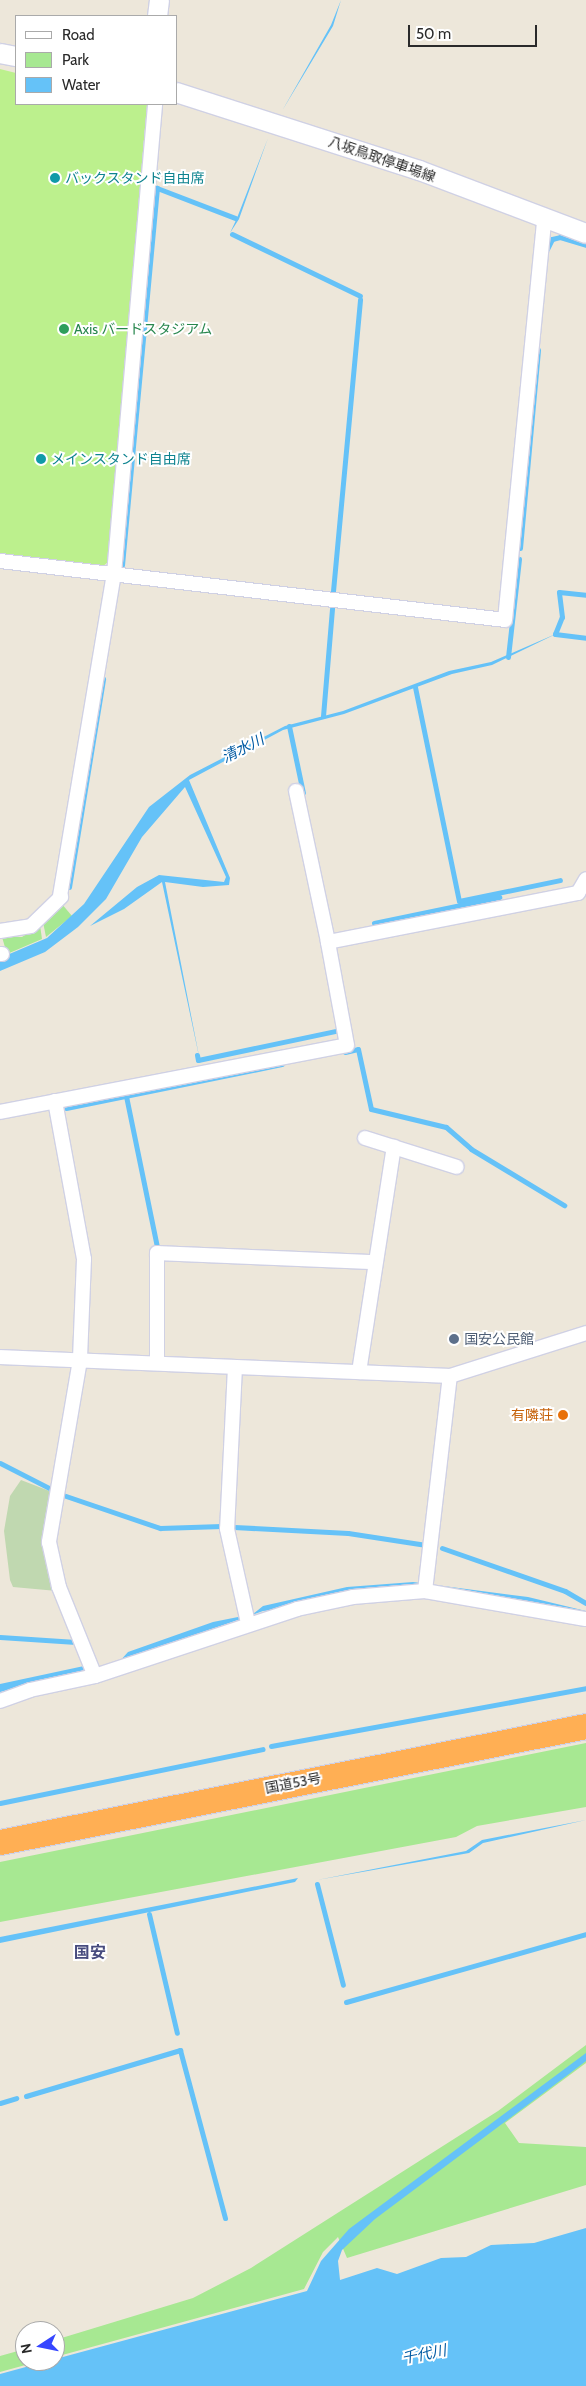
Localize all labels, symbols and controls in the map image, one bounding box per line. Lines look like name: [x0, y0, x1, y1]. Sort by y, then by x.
legend: [15, 15, 178, 105]
scale bar: [411, 15, 540, 47]
text: 50 m: [416, 25, 451, 43]
text: Road: [62, 26, 95, 44]
text: Park: [62, 51, 89, 69]
text: Water: [62, 76, 100, 94]
street label: 八坂鳥取停車場線: [326, 133, 438, 185]
place label: バックスタンド自由席: [65, 170, 205, 186]
marker: バックスタンド自由席: [49, 172, 61, 184]
place label: Axis バードスタジアム: [74, 321, 213, 337]
marker: Axis バードスタジアム: [58, 323, 70, 335]
place label: メインスタンド自由席: [51, 451, 191, 467]
marker: メインスタンド自由席: [35, 453, 47, 465]
water label: 清水川: [219, 731, 267, 767]
place label: 国安公民館: [464, 1331, 534, 1347]
marker: 国安公民館: [448, 1333, 460, 1345]
place label: 有隣荘: [511, 1407, 553, 1423]
marker: 有隣荘: [557, 1409, 569, 1421]
street label: 国道53号: [263, 1769, 323, 1797]
district label: 国安: [74, 1943, 106, 1963]
north arrow: [15, 2321, 65, 2371]
text: N: [16, 2342, 36, 2355]
water label: 千代川: [400, 2342, 448, 2368]

